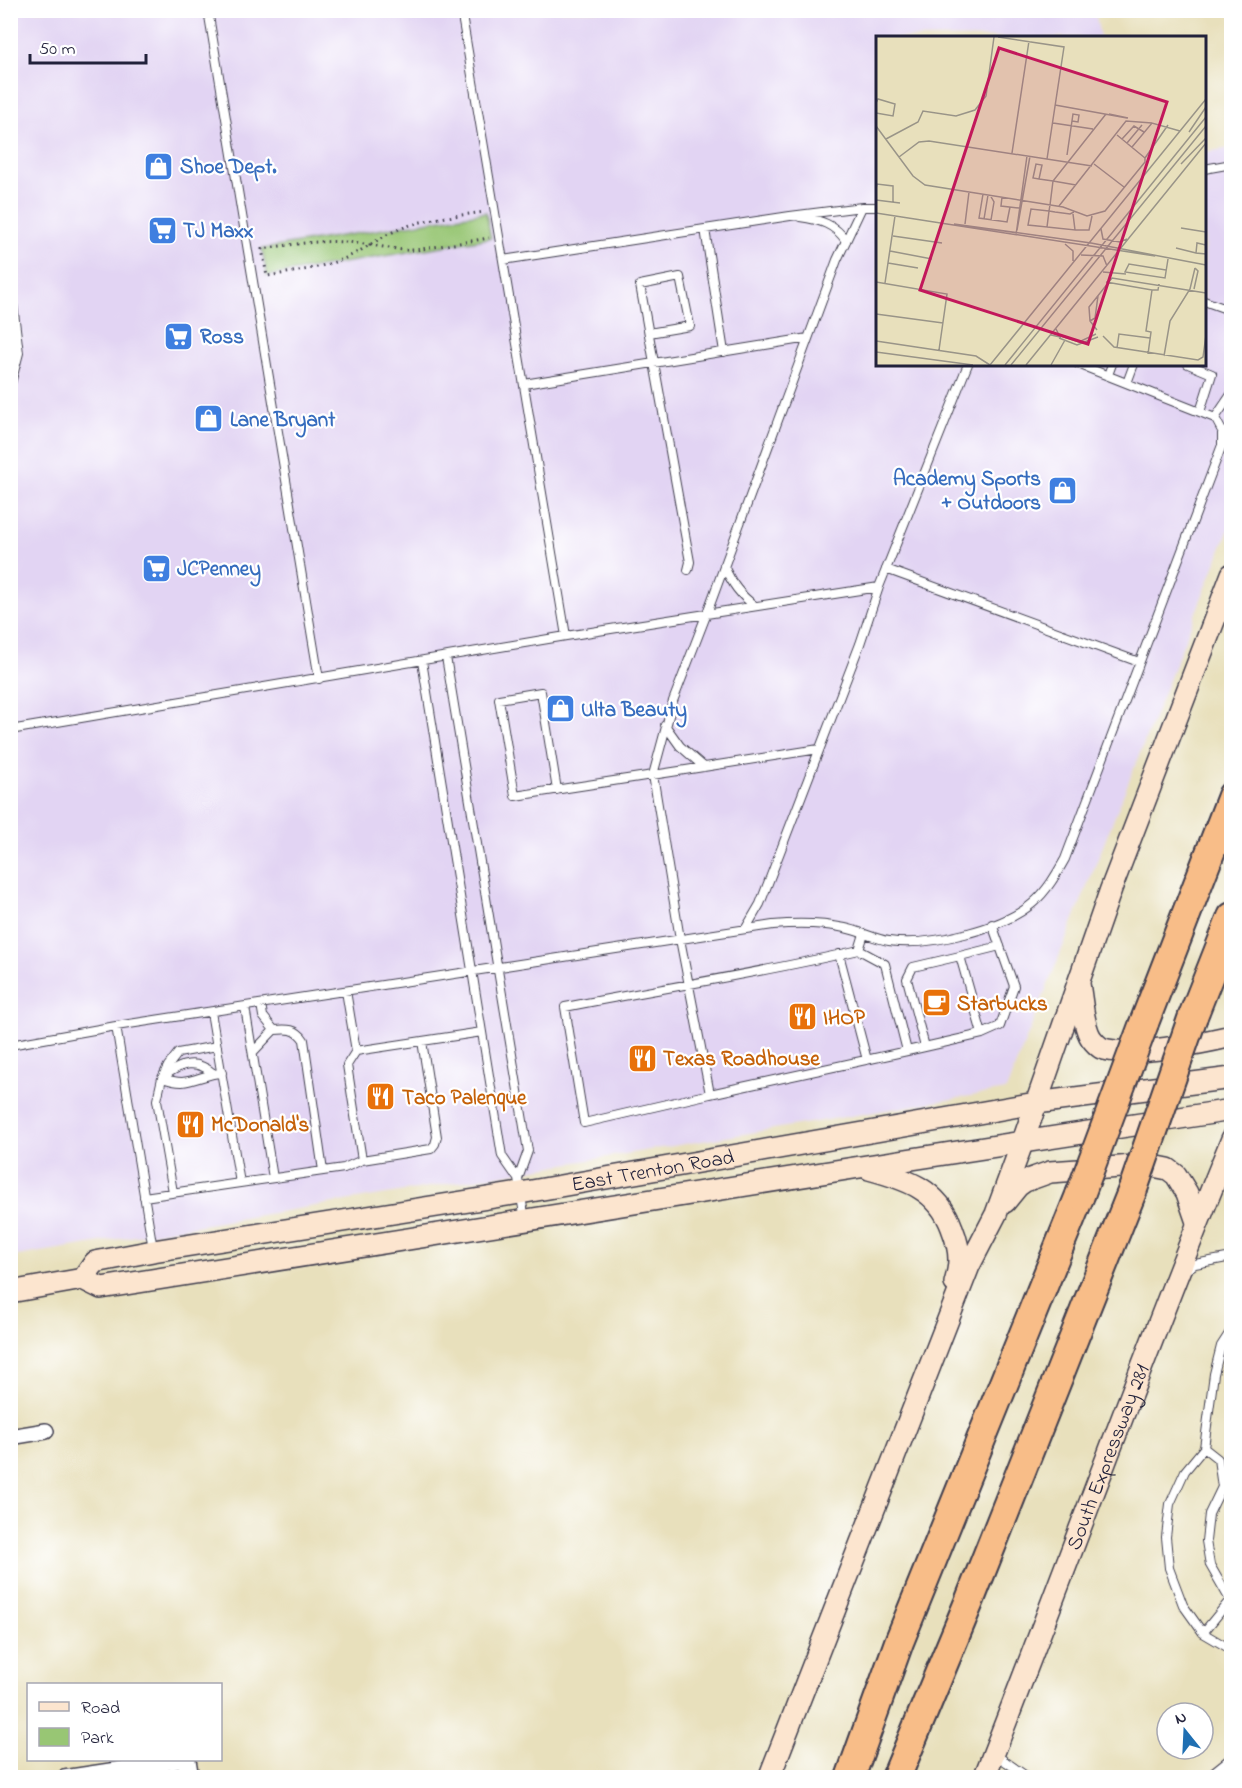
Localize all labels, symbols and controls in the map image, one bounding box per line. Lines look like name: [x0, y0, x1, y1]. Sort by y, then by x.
scale bar: [30, 27, 146, 65]
inset map: [876, 36, 1206, 366]
text: 50 m: [39, 37, 76, 63]
shop icon: Shoe Dept.: [143, 150, 175, 182]
place label: Shoe Dept.: [180, 153, 277, 183]
supermarket icon: TJ Maxx: [146, 214, 178, 246]
place label: TJ Maxx: [183, 217, 253, 247]
supermarket icon: Ross: [163, 320, 195, 352]
place label: Ross: [200, 323, 244, 353]
shop icon: Lane Bryant: [193, 403, 225, 435]
place label: Lane Bryant: [230, 406, 336, 438]
place label: Academy Sports + Outdoors: [893, 465, 1041, 519]
shop icon: Academy Sports + Outdoors: [1046, 474, 1078, 506]
supermarket icon: JCPenney: [140, 552, 172, 584]
place label: JCPenney: [177, 555, 261, 587]
shop icon: Ulta Beauty: [544, 693, 576, 725]
place label: Ulta Beauty: [581, 696, 687, 728]
cafe icon: Starbucks: [920, 987, 952, 1019]
place label: Starbucks: [957, 990, 1048, 1020]
restaurant icon: IHOP: [786, 1001, 818, 1033]
place label: IHOP: [823, 1004, 865, 1034]
restaurant icon: Texas Roadhouse: [626, 1042, 658, 1074]
place label: Texas Roadhouse: [663, 1045, 820, 1075]
restaurant icon: Taco Palenque: [365, 1081, 397, 1113]
place label: Taco Palenque: [402, 1084, 527, 1114]
restaurant icon: McDonald's: [174, 1108, 206, 1140]
place label: McDonald's: [211, 1111, 310, 1141]
street label: East Trenton Road: [569, 1143, 737, 1201]
street label: South Expressway 281: [1060, 1360, 1158, 1555]
legend: [27, 1683, 222, 1761]
text: Road: [81, 1696, 120, 1722]
north arrow: [1155, 1701, 1215, 1761]
text: N: [1172, 1705, 1190, 1732]
text: Park: [81, 1726, 114, 1752]

